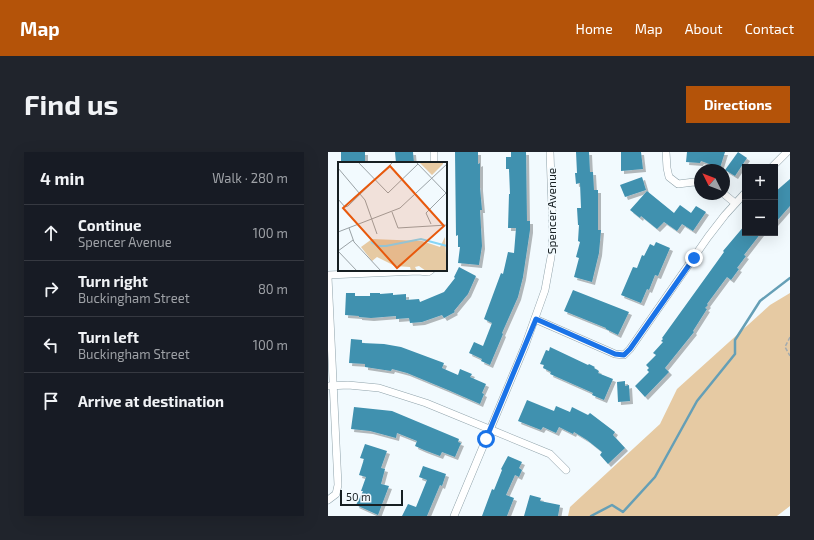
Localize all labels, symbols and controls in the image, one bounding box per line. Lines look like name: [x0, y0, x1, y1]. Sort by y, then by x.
text: Map: [20, 17, 60, 40]
text: Home: [576, 20, 613, 37]
text: Map: [635, 20, 663, 37]
text: About: [685, 20, 723, 37]
text: Contact: [745, 20, 794, 37]
button: Directions: [686, 86, 790, 123]
text: Find us: [24, 87, 118, 121]
inset map: [338, 162, 447, 271]
north arrow: [694, 164, 730, 200]
map controls: [742, 164, 778, 236]
button: +: [742, 164, 778, 200]
text: 4 min: [40, 168, 84, 188]
street label: Spencer Avenue: [544, 168, 558, 254]
text: Walk · 280 m: [212, 170, 288, 186]
button: −: [742, 200, 778, 236]
text: Continue: [78, 216, 141, 234]
icon: ahead: [40, 222, 62, 244]
text: 100 m: [253, 225, 288, 241]
text: Spencer Avenue: [78, 234, 172, 250]
route end: [685, 249, 703, 267]
text: Turn right: [78, 272, 148, 290]
icon: right: [40, 278, 62, 300]
text: 80 m: [258, 281, 288, 297]
text: Buckingham Street: [78, 290, 190, 306]
text: Turn left: [78, 328, 139, 346]
icon: left: [40, 334, 62, 356]
text: 100 m: [253, 337, 288, 353]
text: Buckingham Street: [78, 346, 190, 362]
icon: arrive: [40, 390, 62, 412]
text: Arrive at destination: [78, 392, 224, 410]
route start: [477, 430, 495, 448]
scale bar: [340, 488, 403, 507]
text: 50 m: [346, 490, 371, 503]

